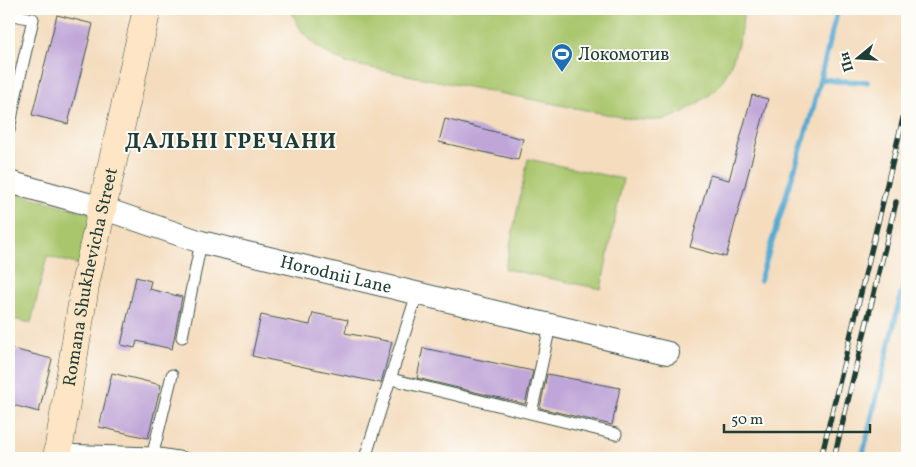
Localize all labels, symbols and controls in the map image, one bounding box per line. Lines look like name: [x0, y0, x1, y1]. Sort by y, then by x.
north arrow: [834, 32, 884, 82]
sports icon: Локомотив: [550, 42, 574, 73]
place label: Локомотив: [578, 43, 669, 68]
text: Пн: [835, 49, 859, 74]
district label: ДАЛЬНІ ГРЕЧАНИ: [125, 127, 337, 158]
street label: Romana Shukhevicha Street: [58, 165, 125, 388]
street label: Horodnii Lane: [277, 250, 394, 301]
scale bar: [724, 402, 870, 434]
text: 50 m: [731, 410, 763, 431]

